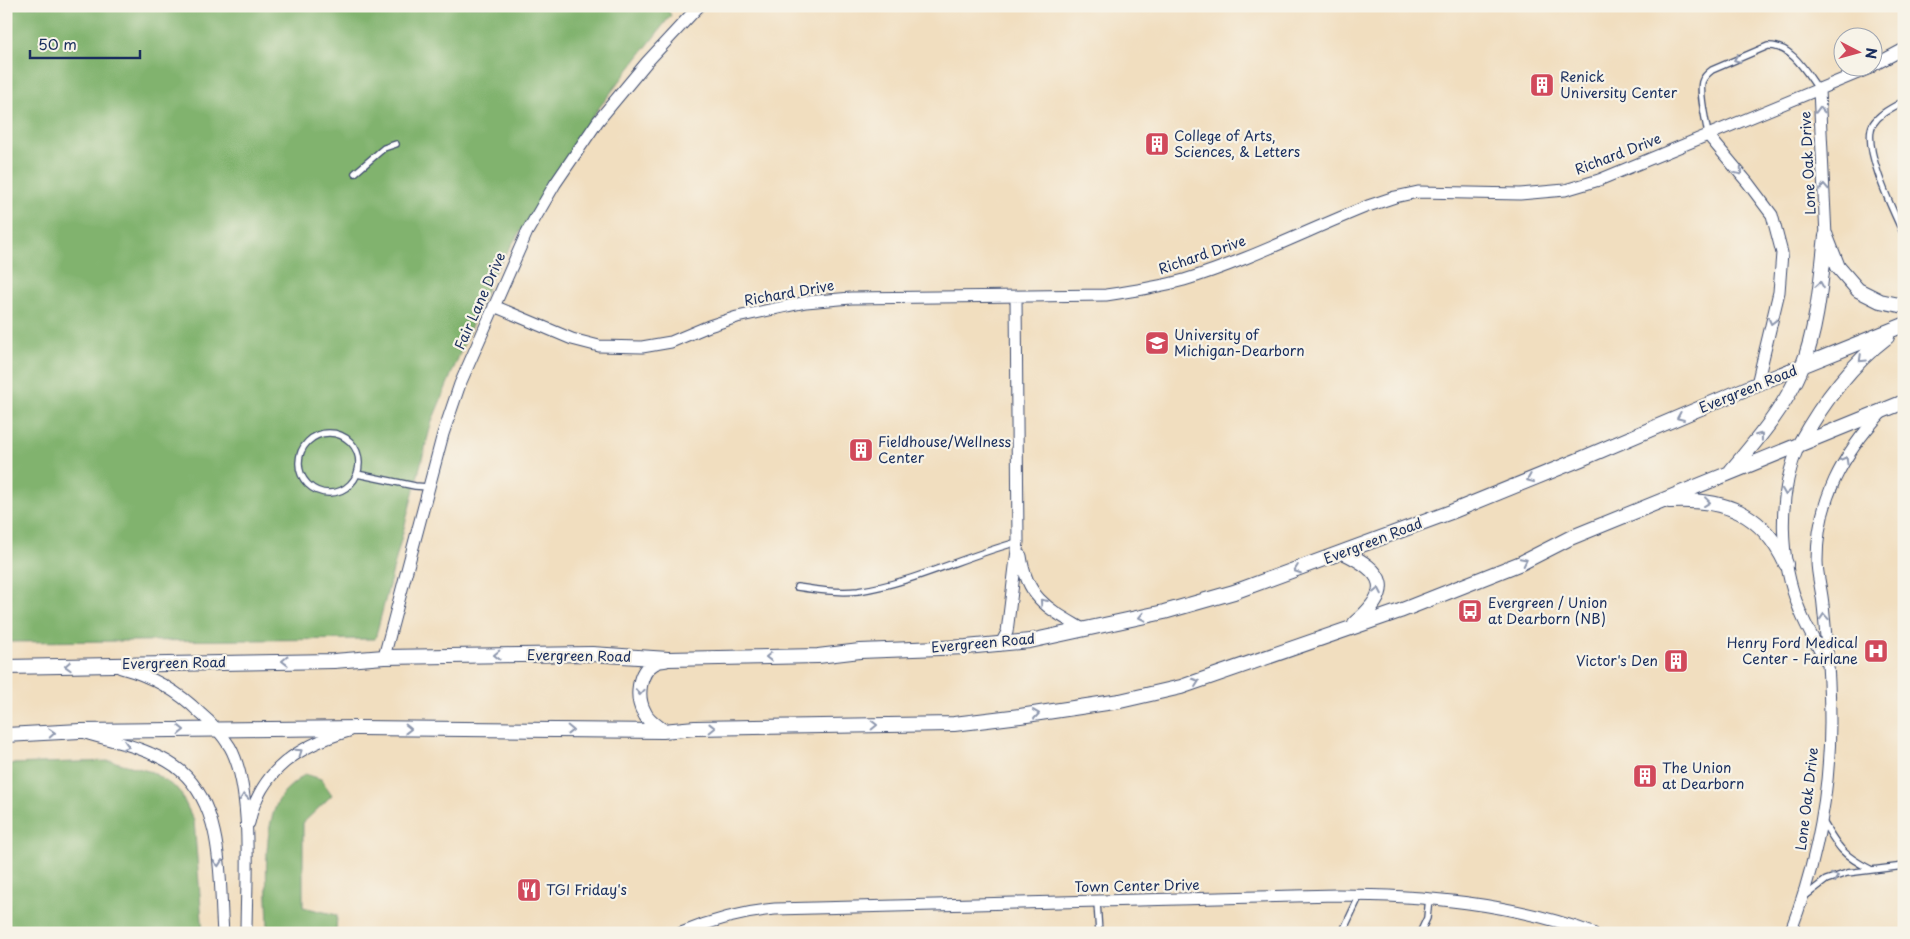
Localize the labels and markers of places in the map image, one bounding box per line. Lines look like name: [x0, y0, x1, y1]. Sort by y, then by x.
place label: Renick University Center: [1560, 66, 1678, 103]
building icon: Renick University Center: [1529, 72, 1555, 98]
place label: College of Arts, Sciences, & Letters: [1174, 125, 1300, 162]
building icon: College of Arts, Sciences, & Letters: [1144, 131, 1170, 157]
place label: University of Michigan-Dearborn: [1174, 324, 1305, 361]
school or university icon: University of Michigan-Dearborn: [1144, 330, 1170, 356]
place label: Fieldhouse/Wellness Center: [878, 431, 1012, 468]
building icon: Fieldhouse/Wellness Center: [848, 437, 874, 463]
place label: Evergreen / Union at Dearborn (NB): [1488, 592, 1607, 629]
bus stop icon: Evergreen / Union at Dearborn (NB): [1457, 598, 1483, 624]
place label: Henry Ford Medical Center - Fairlane: [1727, 632, 1858, 669]
hospital icon: Henry Ford Medical Center - Fairlane: [1863, 638, 1889, 664]
building icon: Victor's Den: [1663, 648, 1689, 674]
place label: Victor's Den: [1576, 650, 1658, 671]
place label: The Union at Dearborn: [1662, 757, 1744, 794]
building icon: The Union at Dearborn: [1632, 763, 1658, 789]
restaurant icon: TGI Friday's: [516, 877, 542, 903]
place label: TGI Friday's: [546, 879, 627, 900]

